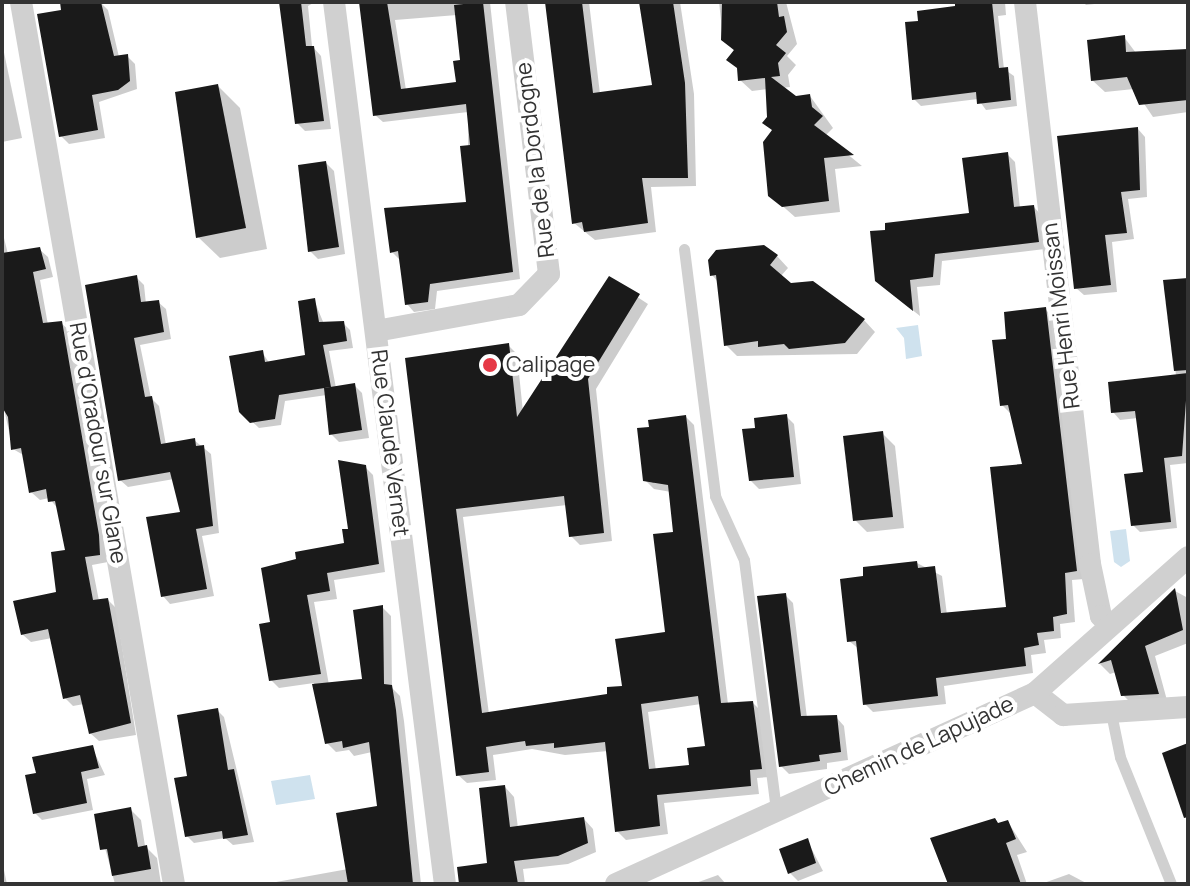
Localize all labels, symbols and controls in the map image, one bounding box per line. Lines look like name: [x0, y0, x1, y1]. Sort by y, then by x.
street label: Rue de la Dordogne: [510, 61, 560, 259]
street label: Rue Henri Moissan: [1036, 221, 1086, 411]
street label: Rue d'Oradour sur Glane: [64, 320, 132, 566]
street label: Rue Claude Vernet: [365, 348, 415, 538]
place label: Calipage: [506, 352, 595, 378]
marker: Calipage: [481, 356, 499, 374]
street label: Chemin de Lapujade: [820, 690, 1018, 802]

